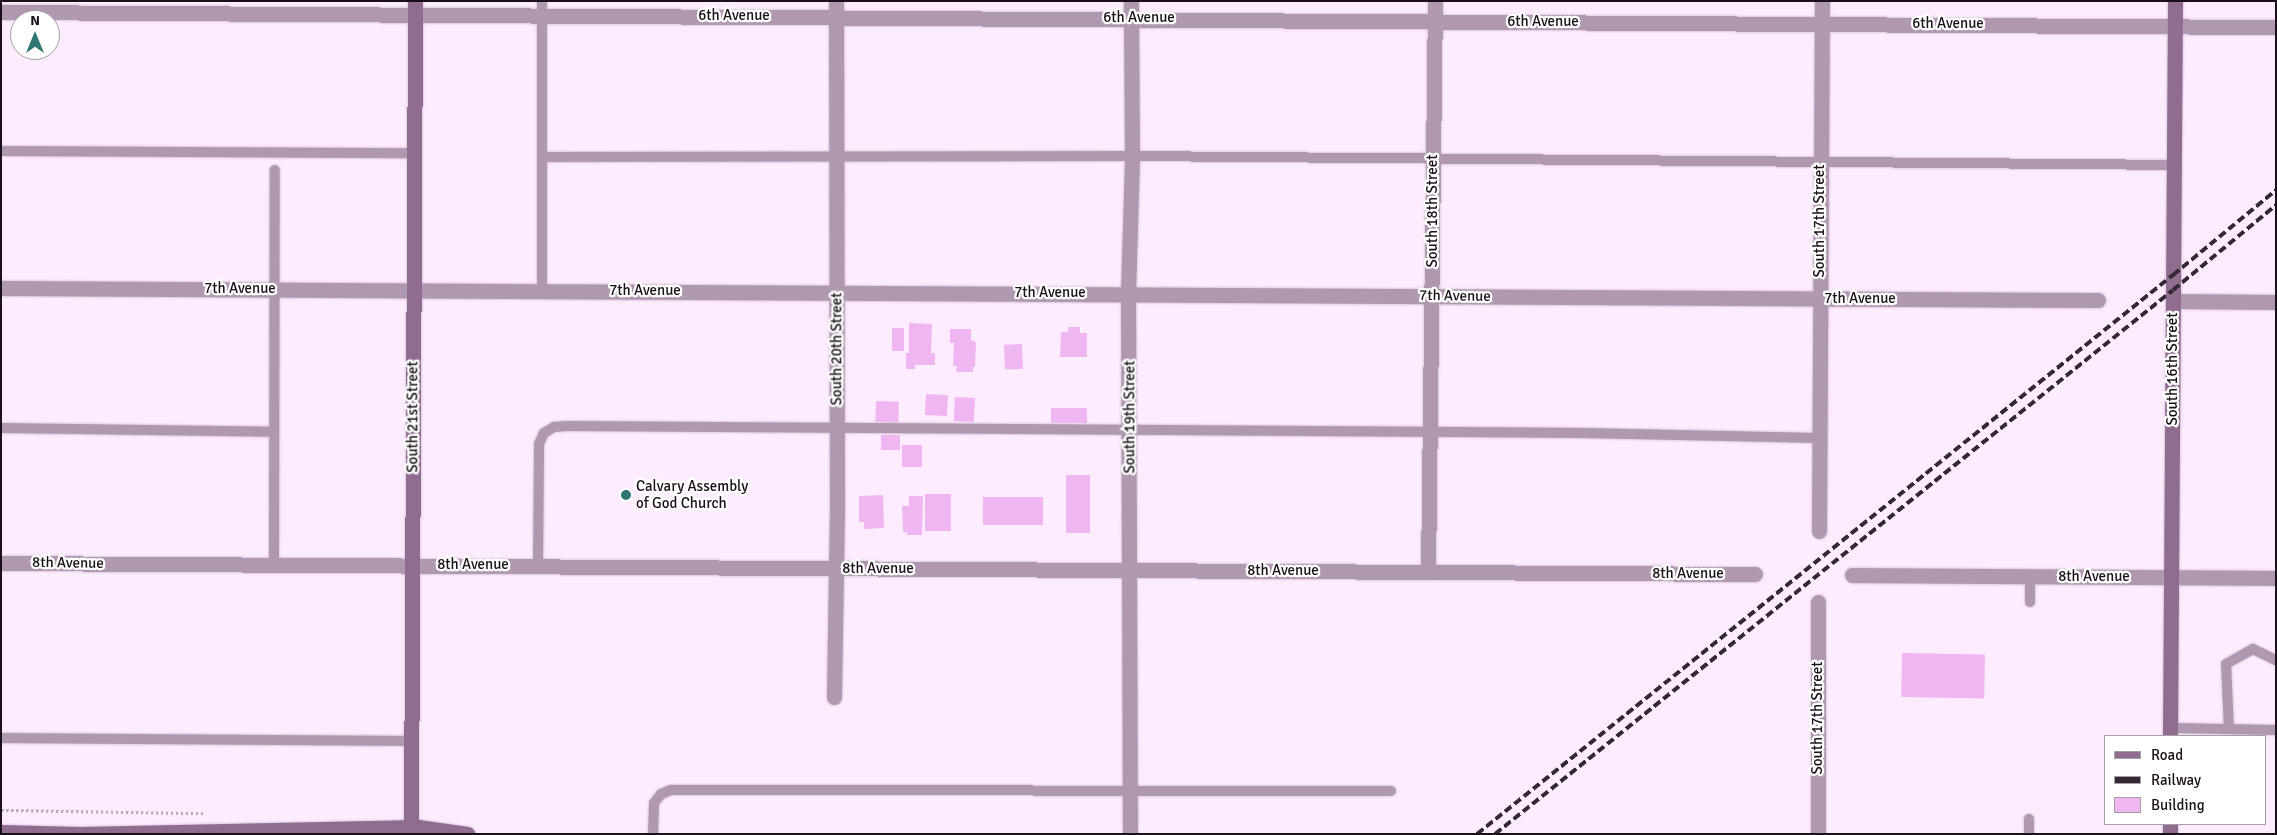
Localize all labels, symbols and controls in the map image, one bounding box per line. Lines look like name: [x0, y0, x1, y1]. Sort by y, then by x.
street label: 6th Avenue: [698, 7, 770, 25]
street label: 6th Avenue: [1103, 9, 1175, 27]
north arrow: [10, 10, 60, 60]
text: N: [30, 12, 40, 29]
street label: 6th Avenue: [1507, 13, 1579, 31]
street label: 6th Avenue: [1912, 15, 1984, 33]
street label: South 18th Street: [1424, 154, 1442, 268]
street label: South 17th Street: [1811, 164, 1829, 278]
street label: 7th Avenue: [204, 280, 276, 298]
street label: 7th Avenue: [609, 282, 681, 300]
street label: 7th Avenue: [1014, 284, 1086, 302]
street label: 7th Avenue: [1419, 286, 1491, 306]
street label: 7th Avenue: [1824, 290, 1896, 308]
street label: South 20th Street: [828, 292, 846, 406]
street label: South 16th Street: [2164, 312, 2182, 426]
street label: South 19th Street: [1121, 360, 1139, 474]
street label: South 21st Street: [404, 361, 422, 473]
place label: Calvary Assembly of God Church: [636, 477, 748, 512]
marker: Calvary Assembly of God Church: [620, 489, 632, 501]
street label: 8th Avenue: [32, 553, 104, 573]
street label: 8th Avenue: [437, 556, 509, 574]
street label: 8th Avenue: [842, 560, 914, 578]
street label: 8th Avenue: [1247, 562, 1319, 580]
street label: 8th Avenue: [1652, 565, 1724, 583]
street label: 8th Avenue: [2058, 568, 2130, 586]
street label: South 17th Street: [1809, 661, 1827, 775]
legend: [2104, 735, 2267, 825]
text: Road: [2151, 746, 2183, 764]
text: Railway: [2151, 771, 2201, 789]
text: Building: [2151, 796, 2205, 814]

